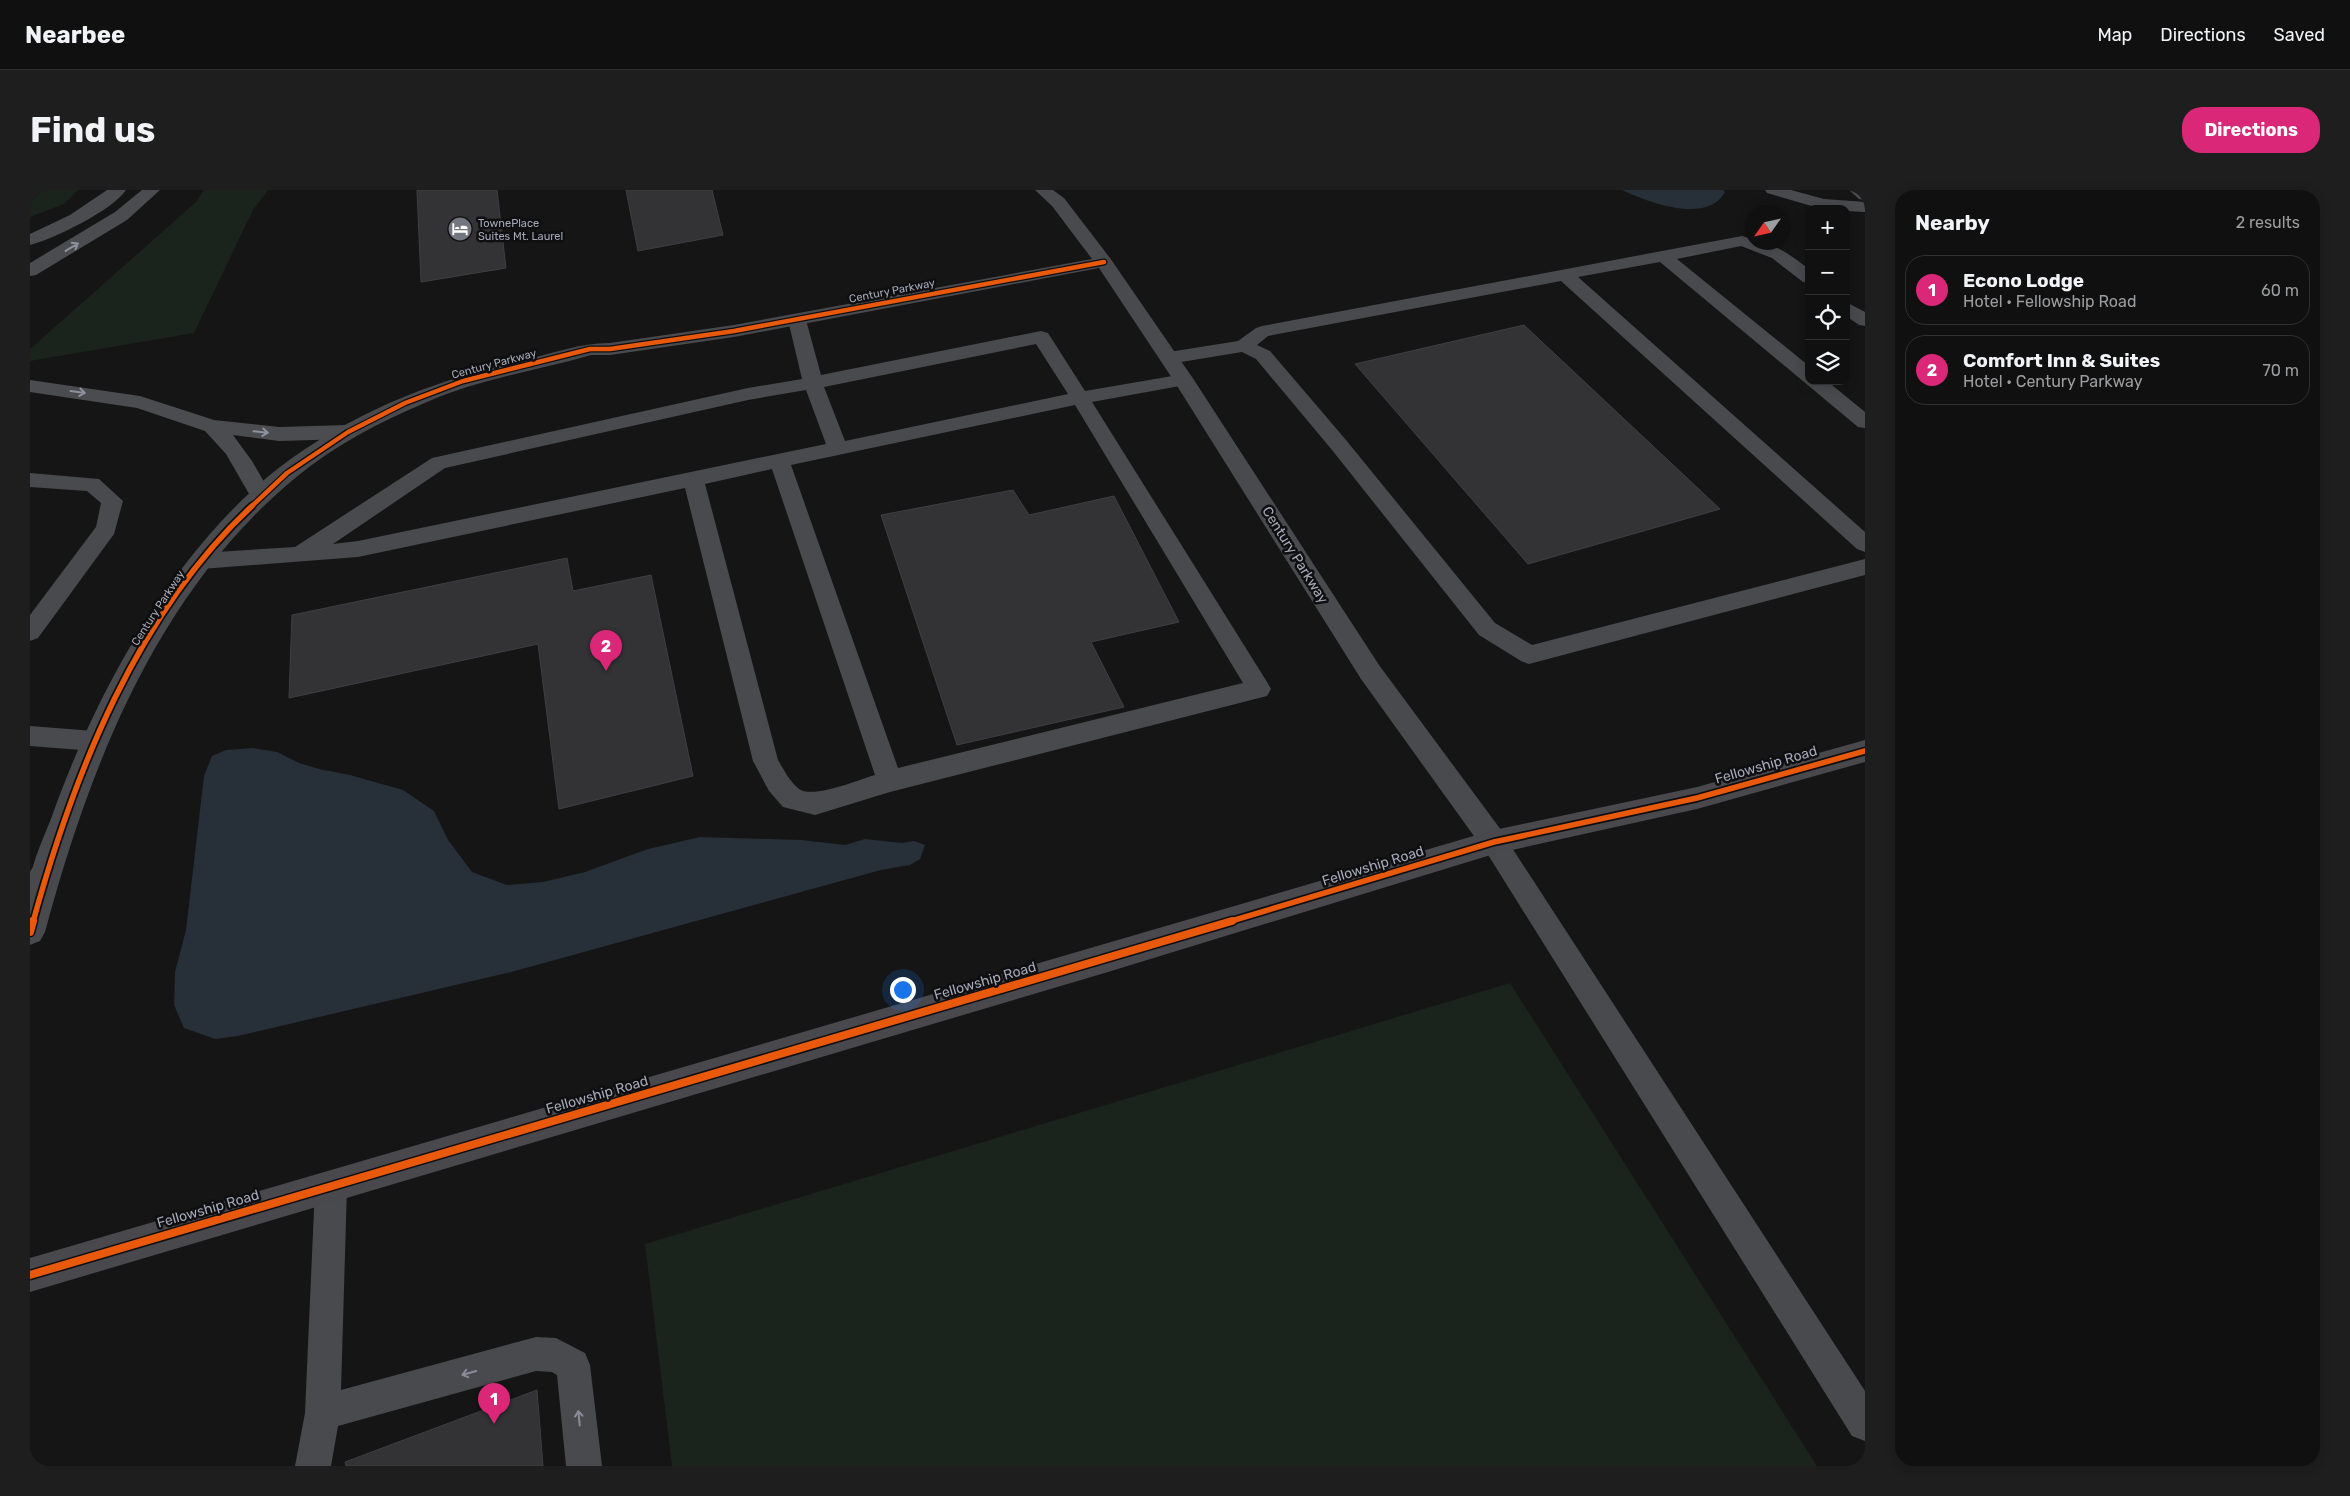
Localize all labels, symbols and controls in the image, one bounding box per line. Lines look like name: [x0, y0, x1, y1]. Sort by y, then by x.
text: Nearbee: [25, 21, 125, 49]
text: Map: [2097, 24, 2132, 46]
text: Directions: [2160, 24, 2246, 46]
text: Saved: [2274, 24, 2325, 46]
button: Directions: [2182, 107, 2320, 153]
text: Find us: [30, 109, 155, 151]
north arrow: [1745, 205, 1790, 250]
map controls: [1805, 205, 1850, 385]
button: +: [1805, 205, 1850, 250]
text: Nearby: [1915, 210, 1990, 235]
text: 2 results: [2236, 213, 2300, 232]
hotel icon: TownePlace Suites Mt. Laurel: [447, 216, 473, 242]
place label: TownePlace Suites Mt. Laurel: [478, 217, 563, 243]
one-way arrow: [65, 242, 79, 252]
button: −: [1805, 250, 1850, 295]
text: Econo Lodge: [1963, 269, 2084, 292]
street label: Century Parkway: [848, 276, 936, 306]
text: 1: [1928, 281, 1936, 300]
text: 60 m: [2261, 281, 2299, 300]
text: Hotel · Fellowship Road: [1963, 292, 2136, 311]
button: locate: [1805, 295, 1850, 340]
button: layers: [1805, 340, 1850, 385]
street label: Century Parkway: [450, 346, 538, 382]
text: Comfort Inn & Suites: [1963, 349, 2160, 372]
text: 2: [1927, 361, 1937, 380]
text: 70 m: [2262, 361, 2299, 380]
text: Hotel · Century Parkway: [1963, 372, 2143, 391]
one-way arrow: [70, 387, 86, 397]
one-way arrow: [252, 427, 268, 437]
street label: Century Parkway: [1258, 503, 1332, 607]
street label: Century Parkway: [129, 568, 187, 648]
pin: 2: [590, 630, 622, 671]
street label: Fellowship Road: [1713, 742, 1819, 788]
street label: Fellowship Road: [1320, 842, 1426, 890]
street label: Fellowship Road: [932, 958, 1038, 1004]
your location: [890, 977, 916, 1003]
street label: Fellowship Road: [544, 1072, 650, 1118]
street label: Fellowship Road: [155, 1186, 261, 1232]
one-way arrow: [461, 1368, 477, 1378]
pin: 1: [478, 1383, 510, 1424]
one-way arrow: [574, 1410, 584, 1426]

